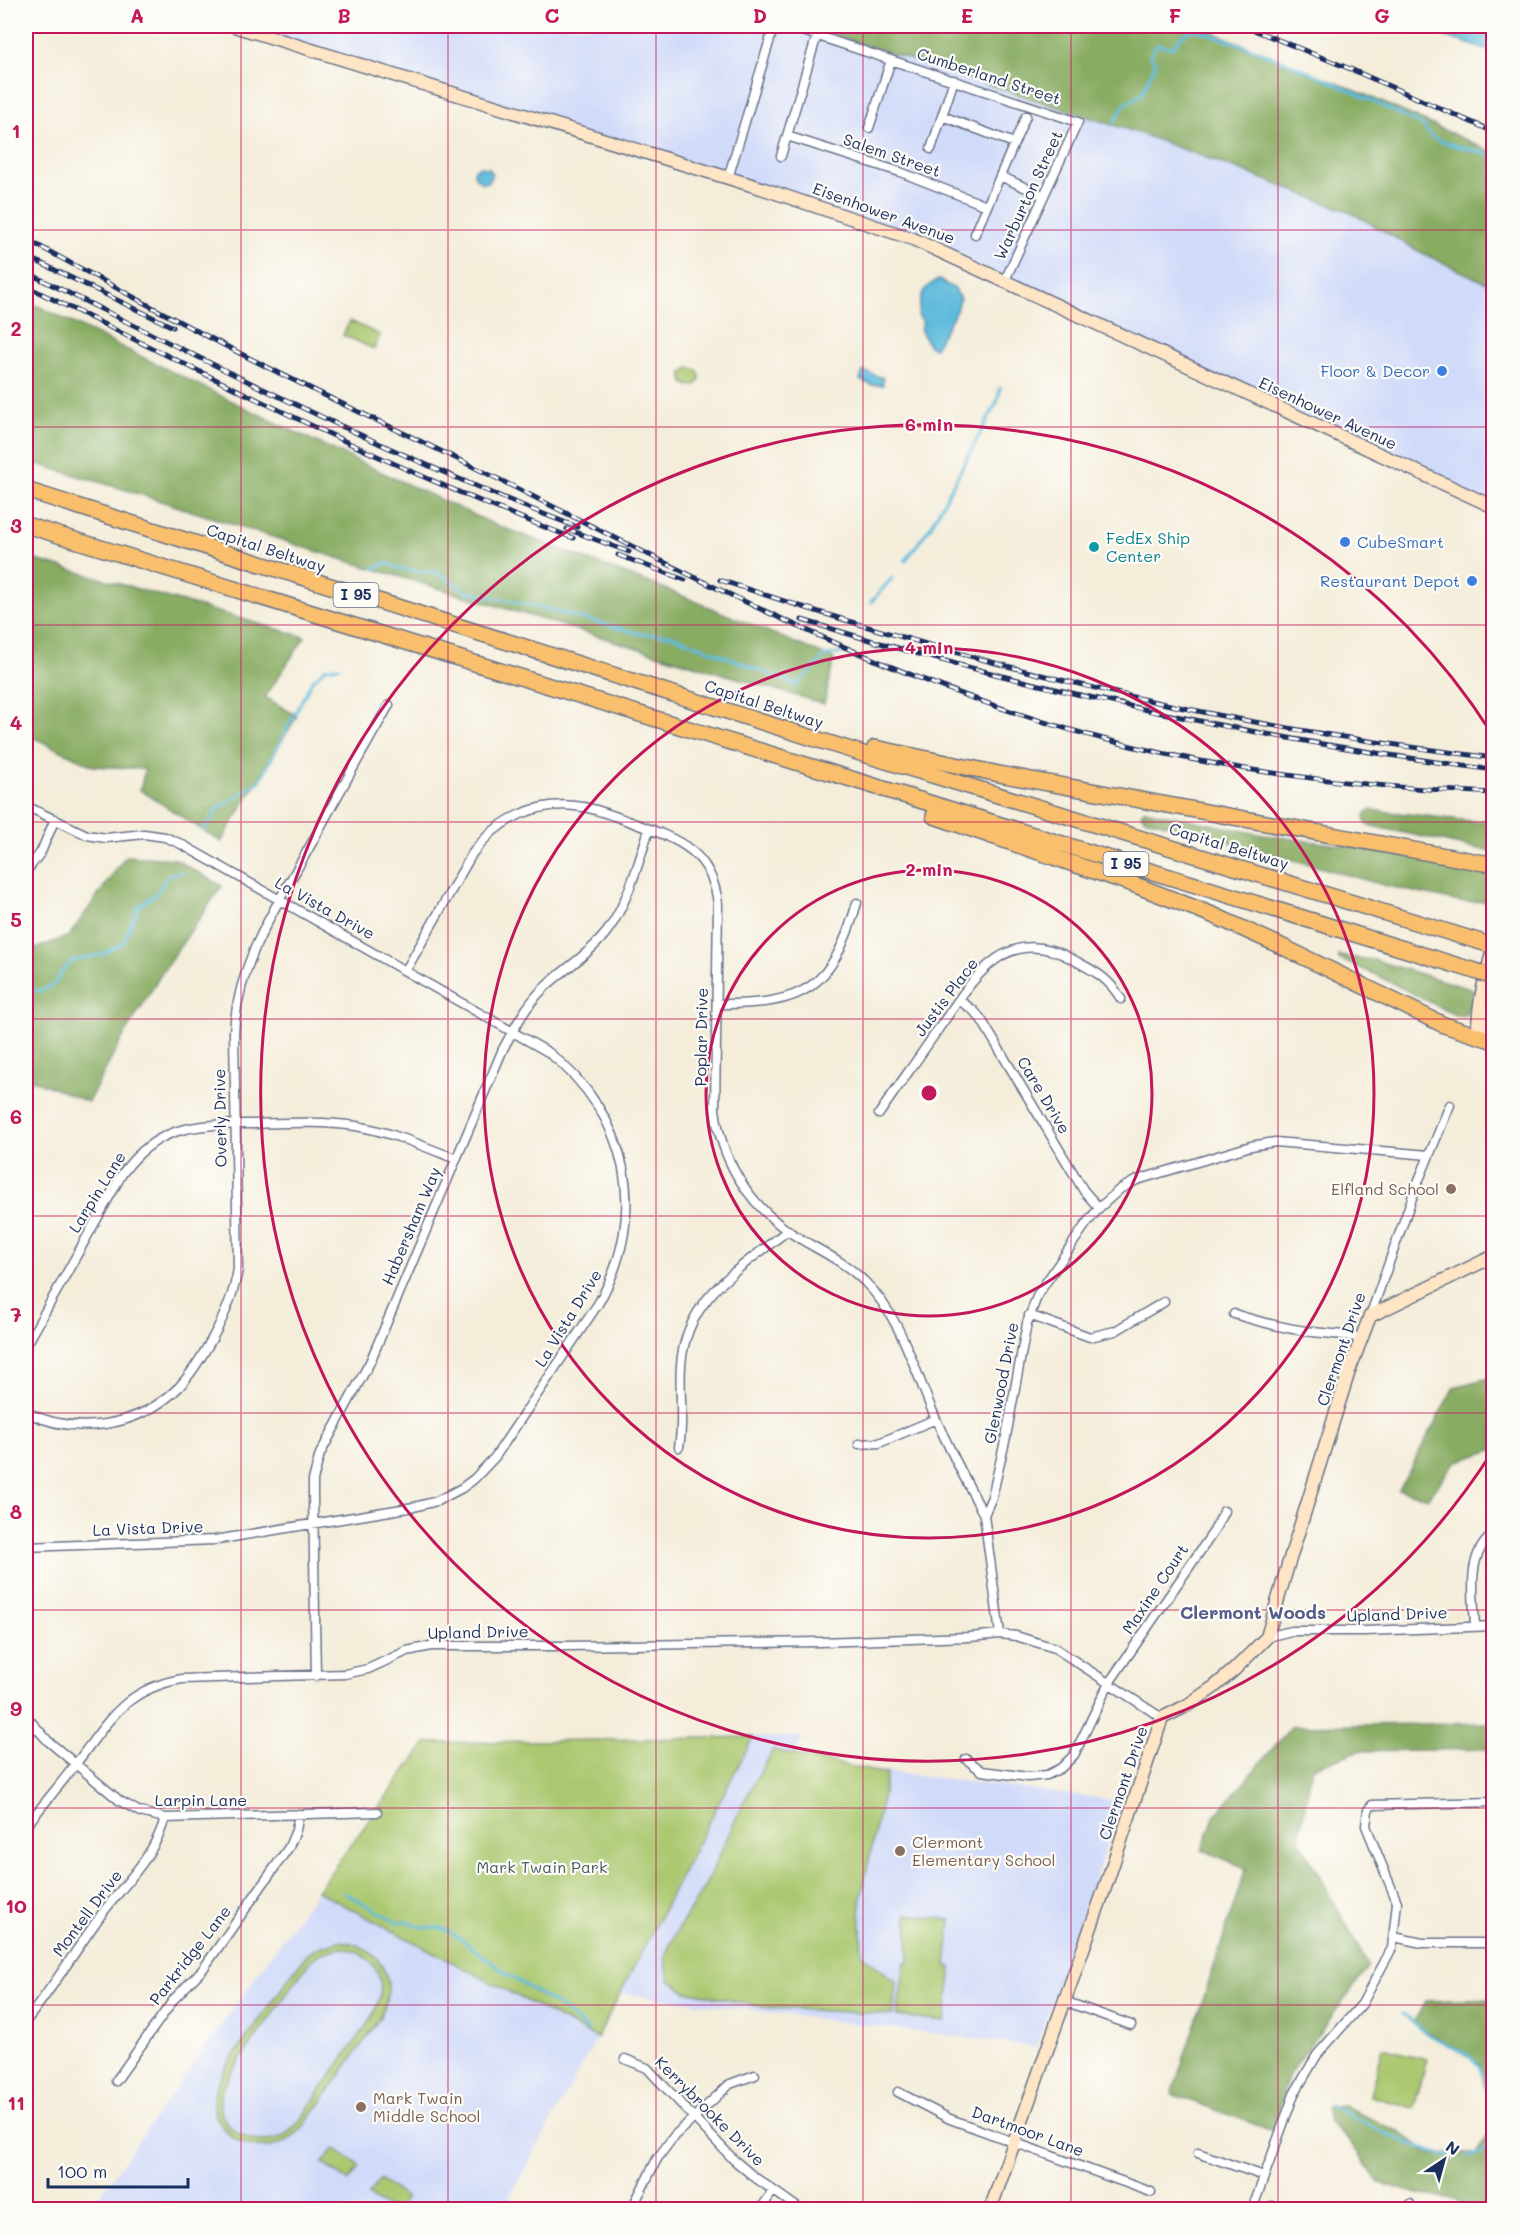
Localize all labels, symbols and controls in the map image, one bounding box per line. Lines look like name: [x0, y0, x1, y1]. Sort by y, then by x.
text: A: [130, 2, 144, 28]
text: B: [337, 2, 351, 28]
text: C: [545, 2, 560, 28]
text: D: [753, 2, 767, 28]
text: E: [961, 2, 973, 28]
text: F: [1169, 2, 1182, 28]
text: G: [1374, 2, 1390, 28]
street label: Cumberland Street: [915, 42, 1064, 109]
text: 1: [12, 117, 20, 143]
street label: Warburton Street: [988, 127, 1067, 263]
street label: Salem Street: [841, 128, 944, 181]
street label: Eisenhower Avenue: [810, 177, 958, 248]
text: 2: [10, 315, 22, 341]
place label: Floor & Decor: [1320, 360, 1430, 381]
marker: Floor & Decor: [1435, 364, 1449, 378]
street label: Eisenhower Avenue: [1256, 371, 1401, 454]
text: 6 min: [905, 412, 953, 436]
text: 3: [10, 512, 22, 538]
street label: Capital Beltway: [204, 518, 328, 577]
place label: FedEx Ship Center: [1106, 527, 1190, 566]
place label: CubeSmart: [1357, 531, 1444, 552]
marker: CubeSmart: [1338, 535, 1352, 549]
marker: FedEx Ship Center: [1087, 540, 1101, 554]
place label: Restaurant Depot: [1320, 570, 1460, 591]
marker: Restaurant Depot: [1465, 574, 1479, 588]
road number: I 95: [334, 583, 378, 607]
text: 4 min: [905, 635, 953, 659]
street label: Capital Beltway: [702, 674, 826, 733]
text: 4: [10, 709, 23, 735]
street label: Capital Beltway: [1167, 817, 1291, 874]
road number: I 95: [1104, 852, 1148, 876]
text: 2 min: [905, 857, 953, 881]
street label: La Vista Drive: [272, 871, 379, 944]
text: 5: [10, 906, 22, 932]
street label: Justis Place: [909, 953, 982, 1040]
street label: Poplar Drive: [689, 988, 712, 1086]
street label: Care Drive: [1013, 1052, 1076, 1137]
street label: Overly Drive: [208, 1068, 231, 1168]
centre of rings: [919, 1083, 939, 1103]
text: 6: [10, 1103, 22, 1129]
street label: Larpin Lane: [63, 1147, 130, 1236]
street label: Habersham Way: [376, 1163, 445, 1288]
place label: Elfland School: [1331, 1178, 1439, 1199]
marker: Elfland School: [1444, 1182, 1458, 1196]
street label: La Vista Drive: [529, 1265, 606, 1370]
street label: Clermont Drive: [1311, 1289, 1370, 1408]
text: 7: [10, 1301, 22, 1327]
street label: Glenwood Drive: [978, 1320, 1023, 1446]
text: 8: [10, 1498, 22, 1524]
street label: La Vista Drive: [92, 1515, 204, 1540]
street label: Maxine Court: [1117, 1540, 1192, 1638]
district label: Clermont Woods: [1180, 1600, 1326, 1624]
street label: Upland Drive: [1346, 1601, 1448, 1626]
street label: Upland Drive: [427, 1620, 529, 1643]
text: 9: [10, 1695, 22, 1721]
street label: Clermont Drive: [1093, 1723, 1152, 1842]
street label: Larpin Lane: [155, 1789, 247, 1810]
place label: Clermont Elementary School: [912, 1831, 1056, 1870]
marker: Clermont Elementary School: [893, 1844, 907, 1858]
park label: Mark Twain Park: [477, 1856, 607, 1877]
street label: Montell Drive: [47, 1865, 126, 1960]
text: 10: [5, 1892, 27, 1918]
street label: Parkridge Lane: [144, 1901, 235, 2009]
street label: Kerrybrooke Drive: [651, 2051, 770, 2170]
place label: Mark Twain Middle School: [373, 2087, 480, 2126]
text: 11: [7, 2089, 25, 2115]
marker: Mark Twain Middle School: [354, 2100, 368, 2114]
street label: Dartmoor Lane: [969, 2100, 1087, 2161]
north arrow: [1414, 2130, 1474, 2190]
text: N: [1442, 2135, 1464, 2160]
scale bar: [48, 2151, 188, 2189]
text: 100 m: [57, 2159, 107, 2183]

